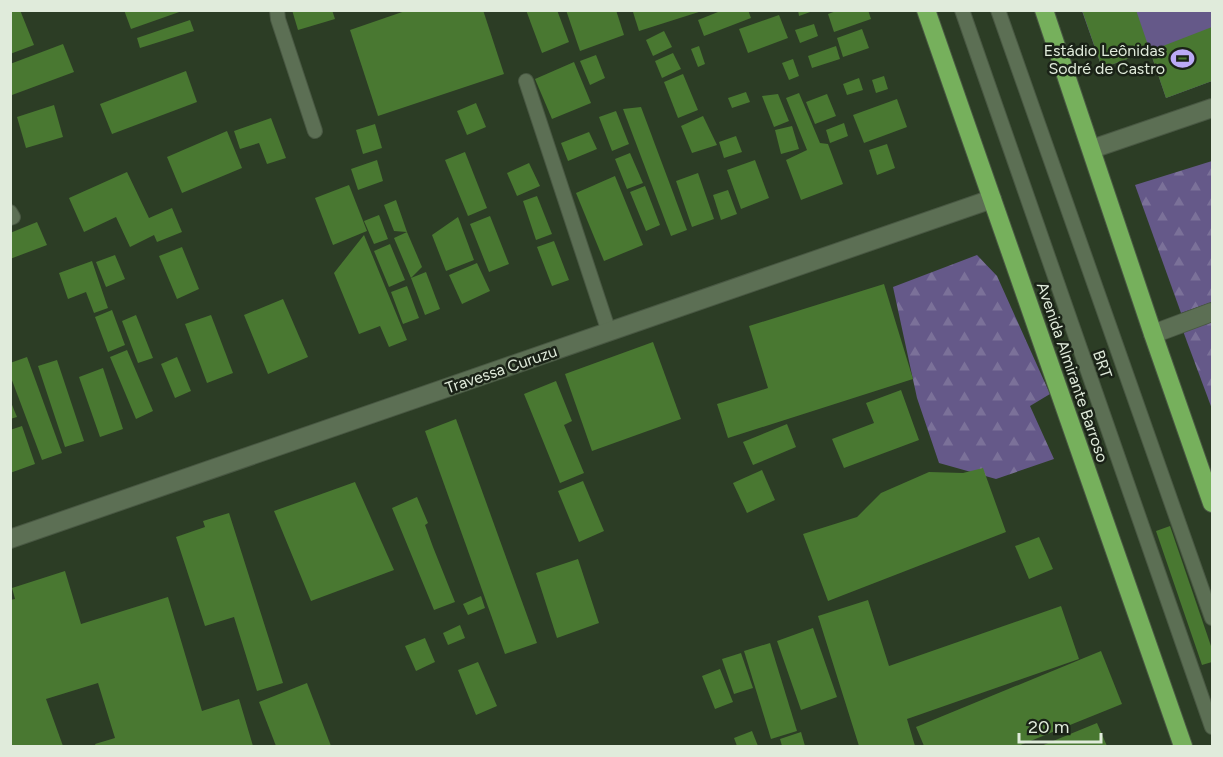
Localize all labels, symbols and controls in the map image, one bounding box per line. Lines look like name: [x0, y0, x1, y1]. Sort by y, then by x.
place label: Estádio Leônidas Sodré de Castro: [1044, 41, 1165, 78]
sports icon: Estádio Leônidas Sodré de Castro: [1170, 46, 1196, 72]
street label: Avenida Almirante Barroso: [1033, 280, 1112, 465]
street label: Travessa Curuzu: [443, 341, 560, 398]
street label: BRT: [1089, 348, 1116, 381]
scale bar: [1019, 706, 1102, 744]
text: 20 m: [1028, 716, 1069, 738]

